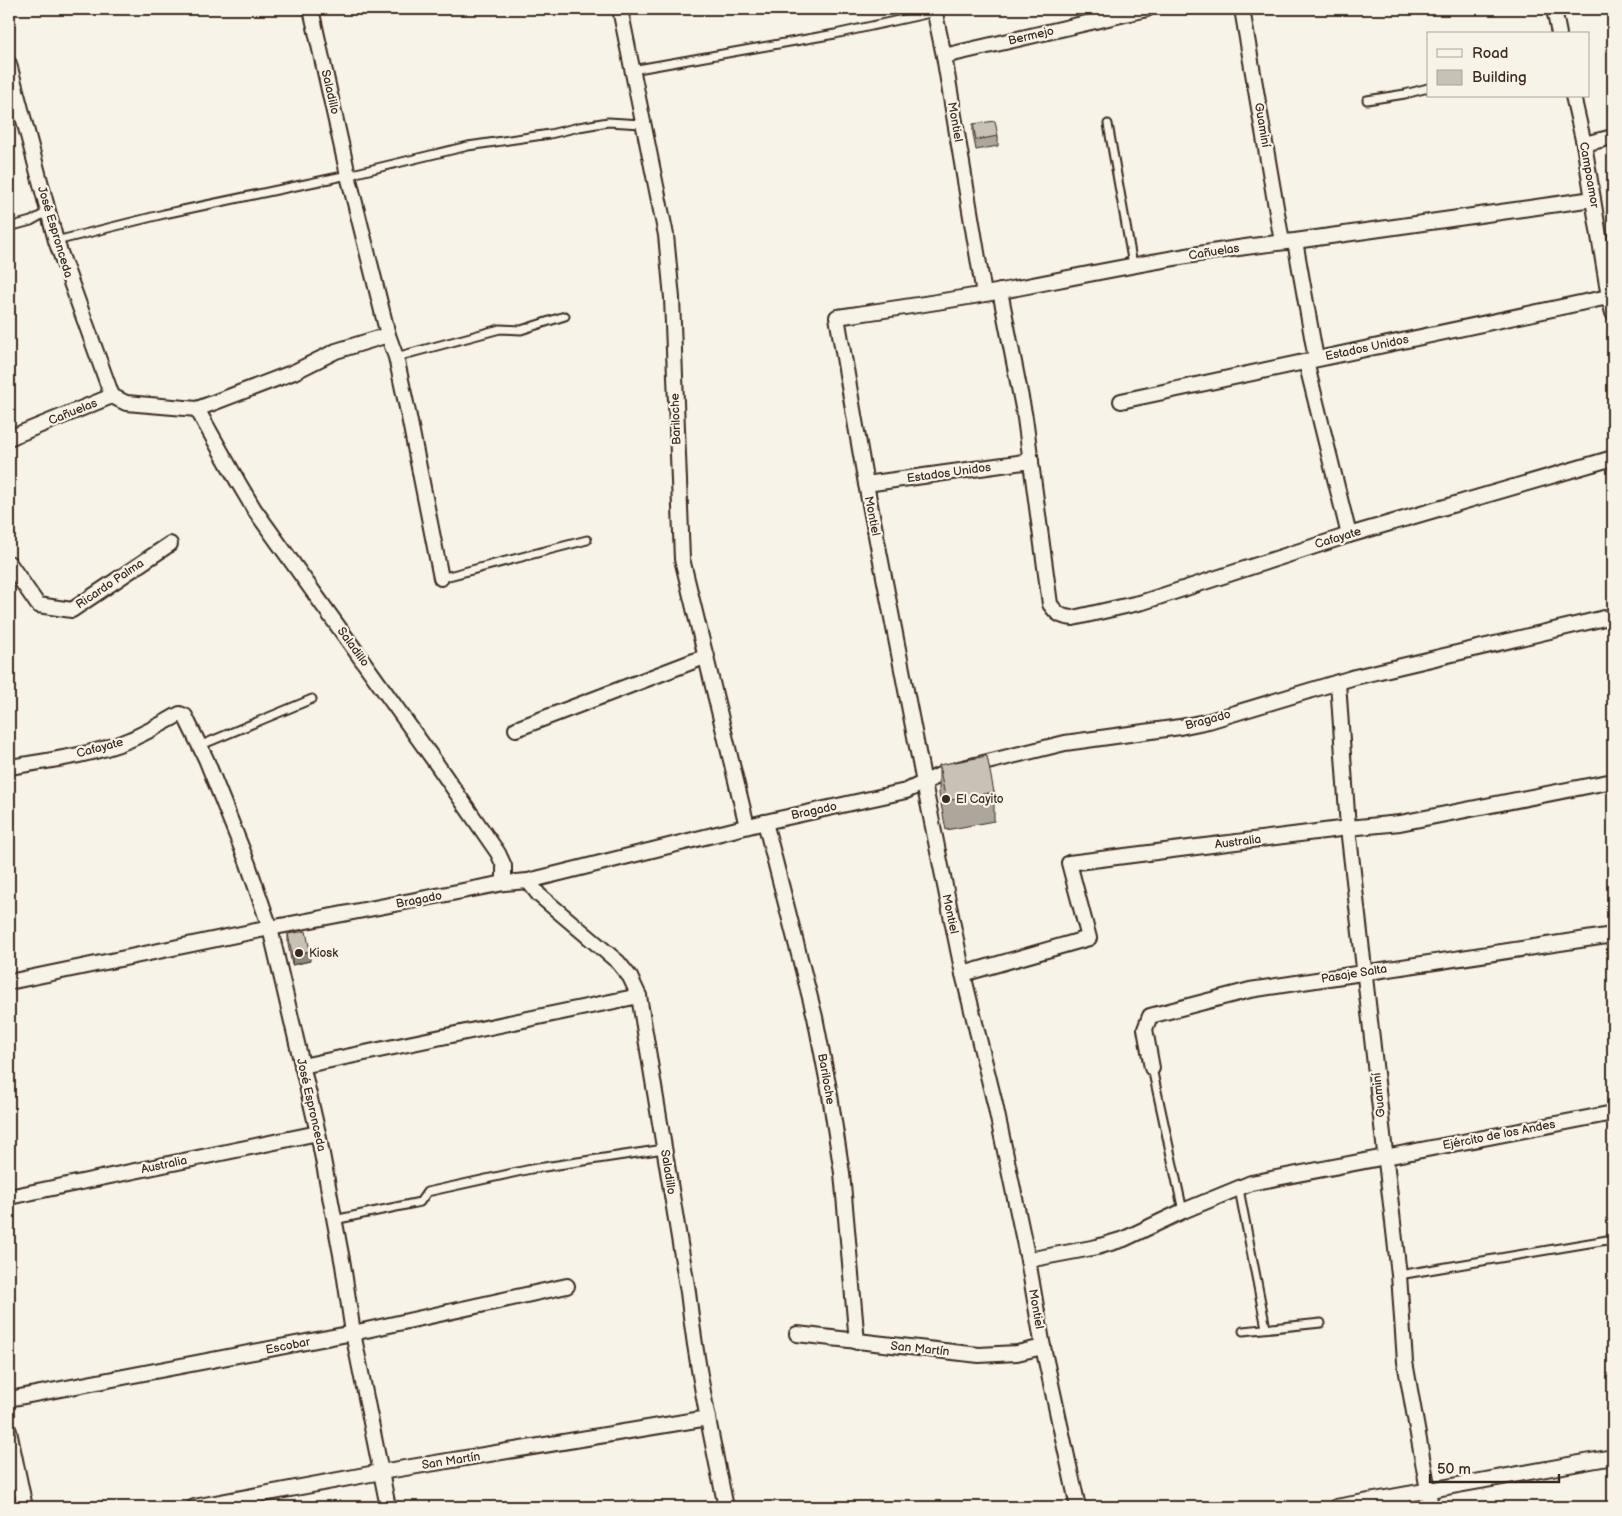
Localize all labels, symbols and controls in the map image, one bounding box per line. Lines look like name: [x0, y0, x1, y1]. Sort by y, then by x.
street label: Bermejo: [1007, 23, 1055, 49]
legend: [1427, 32, 1590, 98]
text: Road: [1472, 44, 1508, 63]
street label: Saladillo: [318, 68, 342, 116]
text: Building: [1472, 68, 1527, 87]
street label: Montiel: [944, 101, 966, 143]
street label: Guaminí: [1251, 102, 1273, 149]
street label: Campoamor: [1576, 141, 1602, 210]
street label: José Espronceda: [34, 184, 76, 280]
street label: Cañuelas: [1188, 241, 1240, 263]
street label: Estados Unidos: [1324, 332, 1410, 364]
street label: Bariloche: [668, 393, 684, 445]
street label: Cañuelas: [46, 395, 100, 429]
street label: Estados Unidos: [906, 460, 992, 486]
street label: Montiel: [861, 495, 883, 537]
street label: Cafayate: [1313, 524, 1363, 552]
street label: Ricardo Palma: [73, 556, 147, 612]
street label: Saladillo: [334, 624, 372, 670]
street label: Bragado: [1184, 707, 1233, 733]
street label: Cafayate: [75, 735, 125, 761]
place label: El Cayito: [956, 792, 1004, 807]
marker: El Cayito: [940, 793, 952, 805]
street label: Bragado: [790, 799, 838, 823]
street label: Australia: [1214, 832, 1262, 852]
street label: Bragado: [395, 888, 443, 912]
street label: Montiel: [938, 893, 962, 935]
place label: Kiosk: [309, 946, 338, 961]
marker: Kiosk: [293, 947, 305, 959]
street label: Pasaje Salta: [1320, 961, 1388, 987]
street label: Bariloche: [814, 1052, 838, 1106]
street label: José Espronceda: [293, 1057, 329, 1153]
street label: Guaminí: [1369, 1072, 1389, 1118]
street label: Ejército de los Andes: [1441, 1117, 1557, 1153]
street label: Saladillo: [657, 1148, 679, 1196]
street label: Australia: [140, 1153, 189, 1177]
street label: Montiel: [1025, 1288, 1047, 1330]
street label: Escobar: [265, 1334, 312, 1358]
street label: San Martín: [890, 1338, 950, 1360]
street label: San Martín: [421, 1449, 482, 1473]
scale bar: [1430, 1451, 1558, 1483]
text: 50 m: [1437, 1460, 1471, 1479]

